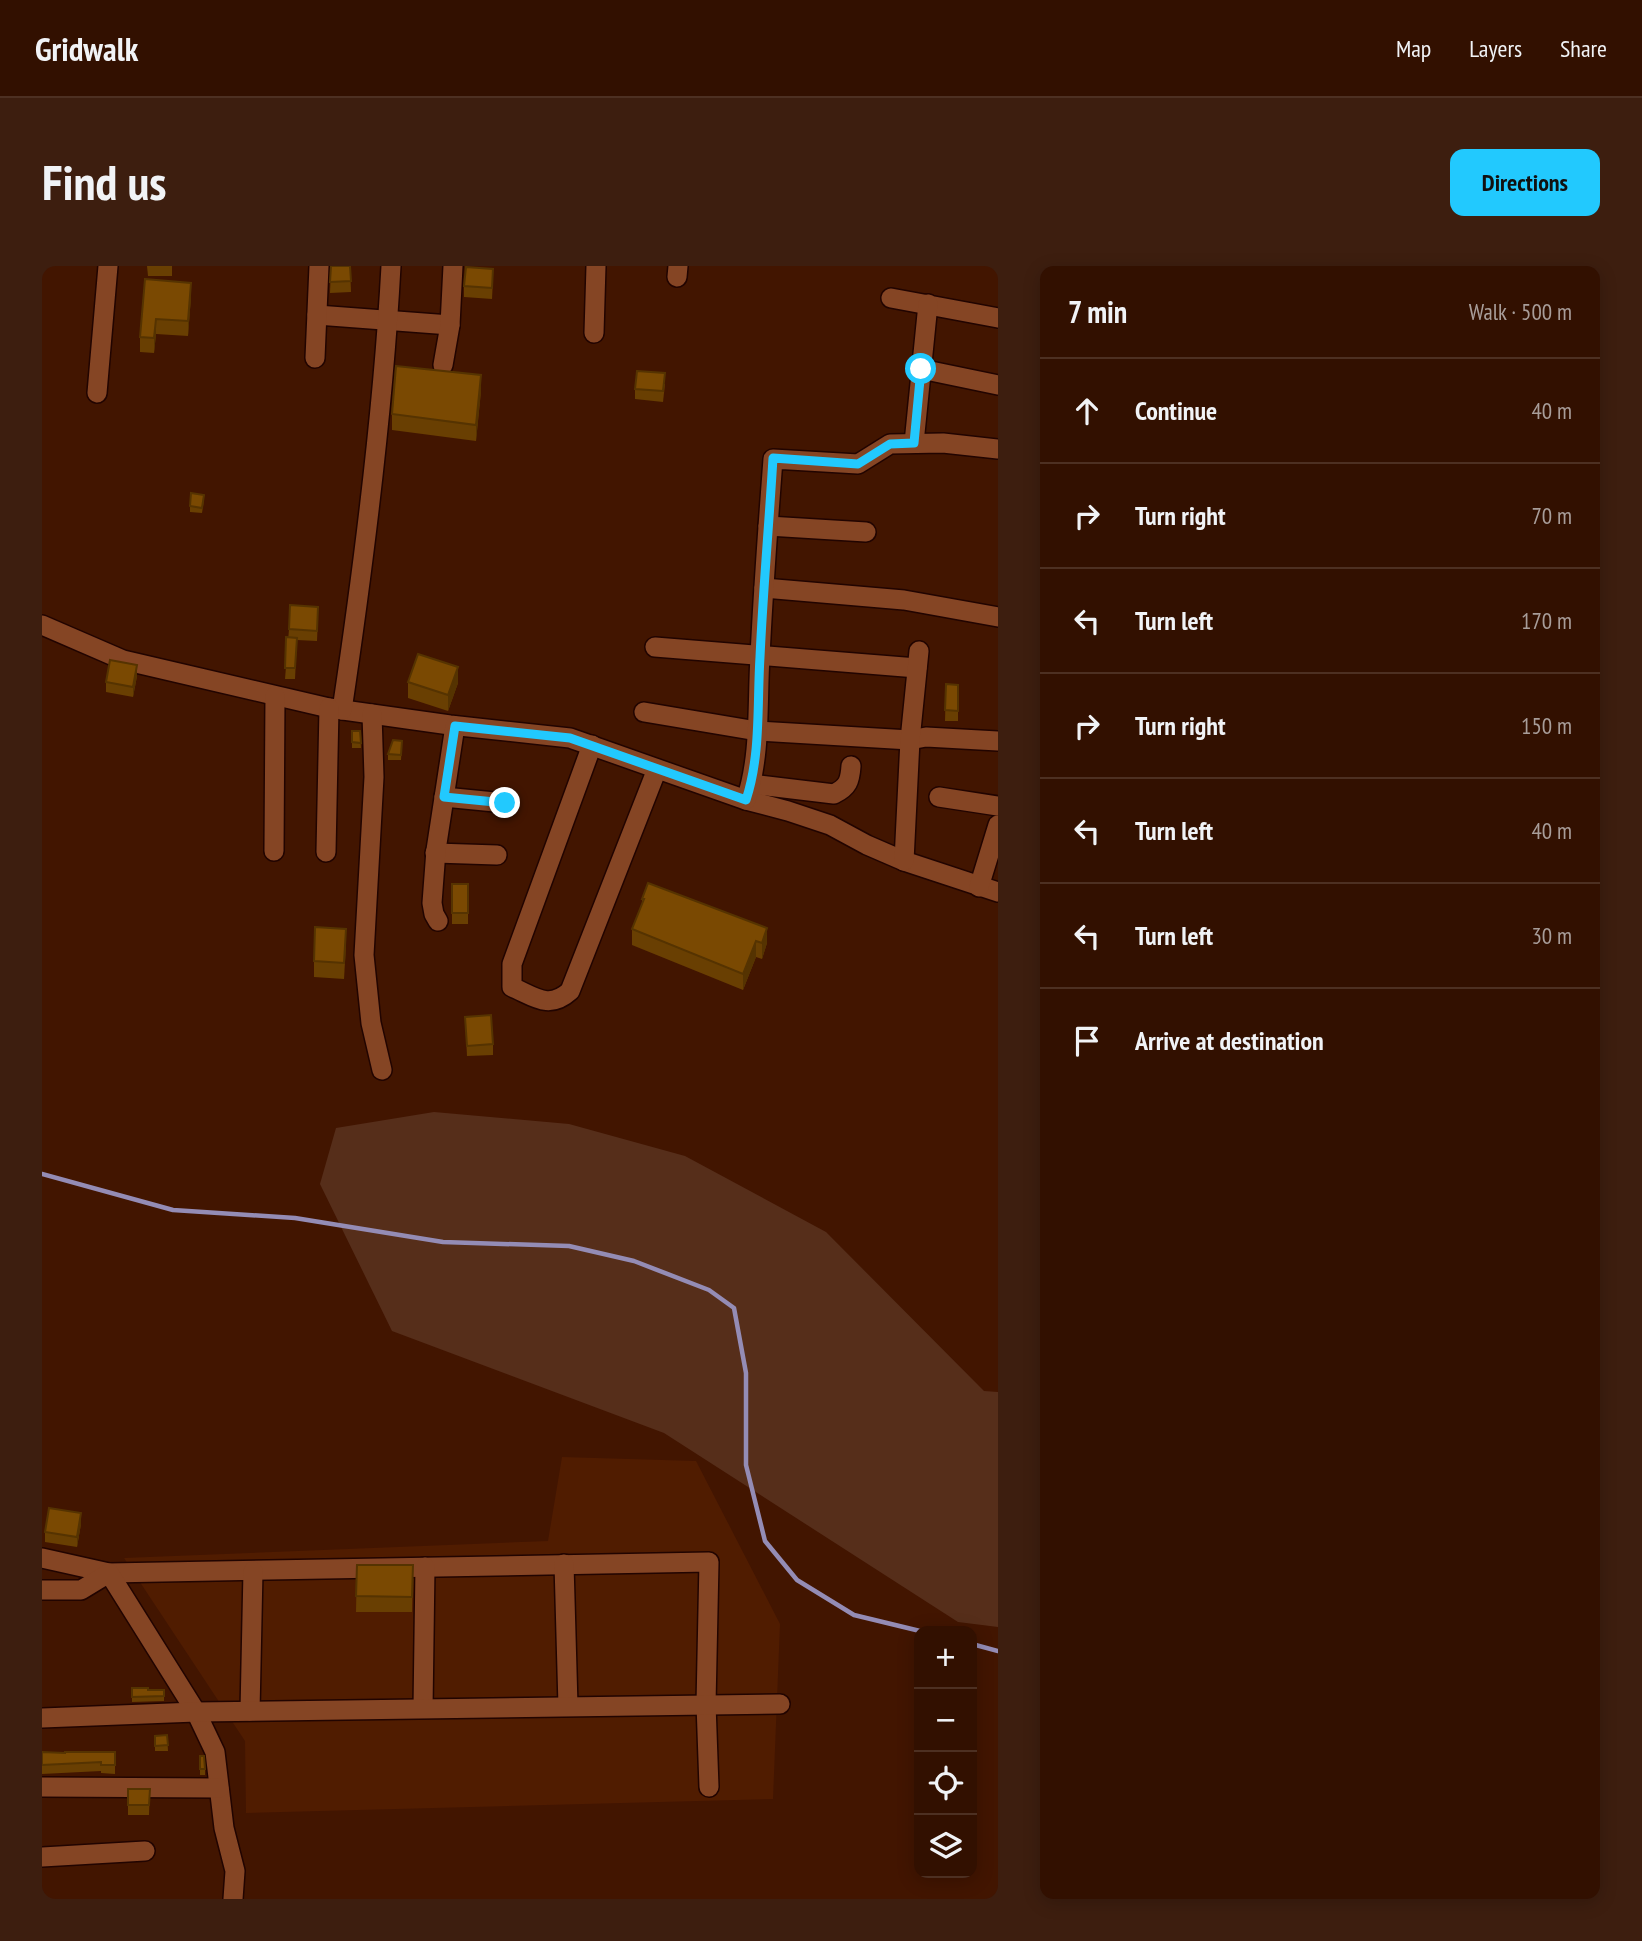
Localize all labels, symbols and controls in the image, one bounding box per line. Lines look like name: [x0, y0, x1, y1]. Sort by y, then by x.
text: Gridwalk: [35, 27, 138, 70]
text: Map: [1396, 33, 1431, 64]
text: Layers: [1469, 33, 1522, 64]
text: Share: [1560, 33, 1607, 64]
button: Directions: [1450, 149, 1600, 216]
text: Find us: [42, 150, 166, 214]
text: 7 min: [1068, 292, 1127, 331]
text: Walk · 500 m: [1469, 297, 1572, 326]
route start: [905, 353, 936, 384]
icon: ahead: [1068, 392, 1106, 430]
text: Continue: [1135, 394, 1217, 427]
text: 40 m: [1531, 396, 1572, 425]
icon: right: [1068, 497, 1106, 535]
text: Turn right: [1135, 499, 1226, 532]
text: 70 m: [1531, 501, 1572, 530]
icon: left: [1068, 602, 1106, 640]
text: Turn left: [1135, 604, 1213, 637]
text: 170 m: [1521, 606, 1572, 635]
icon: right: [1068, 707, 1106, 745]
text: Turn right: [1135, 709, 1226, 742]
text: 150 m: [1521, 711, 1572, 740]
route end: [489, 787, 520, 818]
icon: left: [1068, 812, 1106, 850]
text: Turn left: [1135, 814, 1213, 847]
text: 40 m: [1531, 816, 1572, 845]
icon: left: [1068, 917, 1106, 955]
text: Turn left: [1135, 919, 1213, 952]
text: 30 m: [1531, 921, 1572, 950]
icon: arrive: [1068, 1022, 1106, 1060]
text: Arrive at destination: [1135, 1024, 1324, 1057]
map controls: [914, 1626, 977, 1878]
button: +: [914, 1626, 977, 1689]
button: −: [914, 1689, 977, 1752]
button: locate: [914, 1752, 977, 1815]
button: layers: [914, 1815, 977, 1878]

